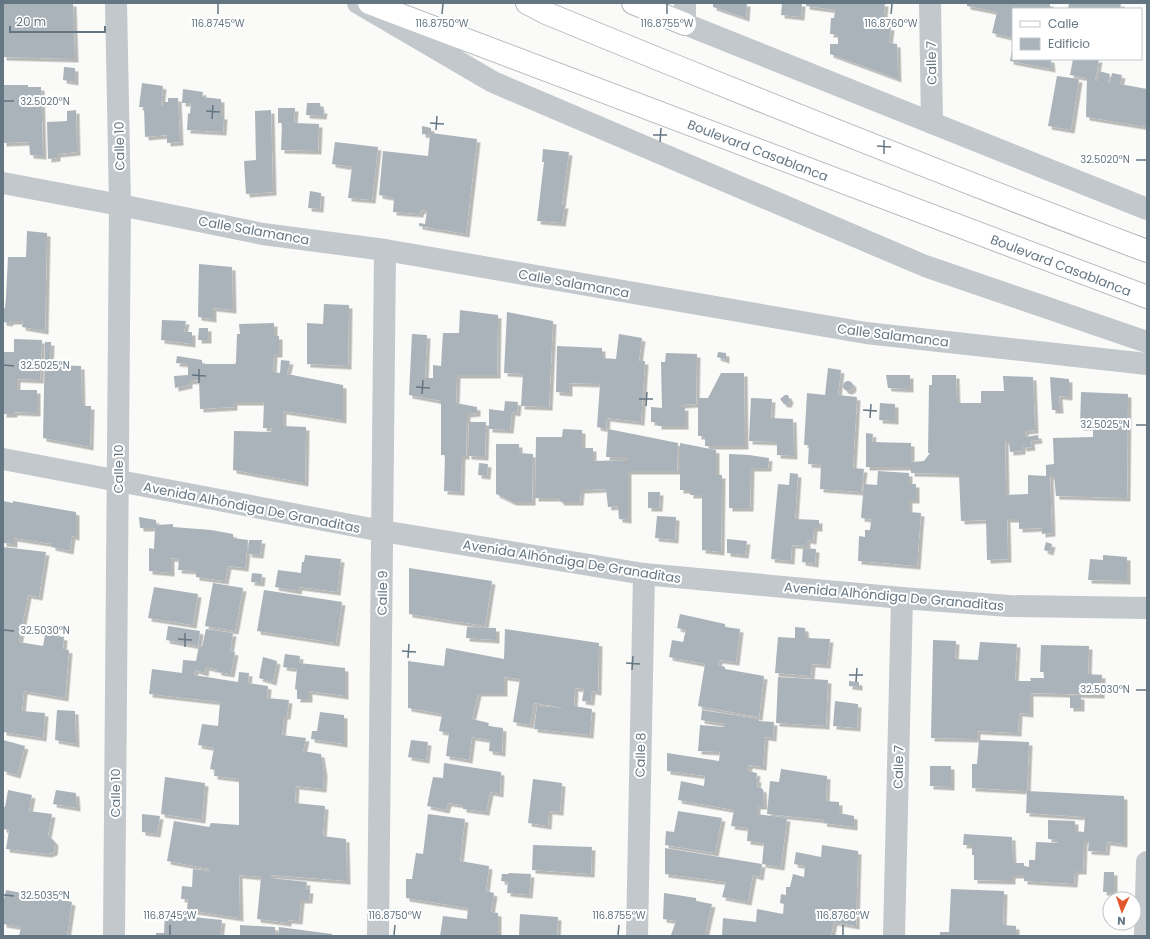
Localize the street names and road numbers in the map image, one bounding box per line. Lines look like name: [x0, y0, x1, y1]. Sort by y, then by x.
street label: Calle 7: [922, 41, 941, 85]
street label: Boulevard Casablanca: [685, 115, 831, 186]
street label: Calle 10: [110, 121, 129, 171]
street label: Calle Salamanca: [197, 211, 311, 250]
street label: Boulevard Casablanca: [988, 230, 1134, 301]
street label: Calle Salamanca: [517, 264, 631, 303]
street label: Calle Salamanca: [836, 319, 950, 352]
street label: Calle 10: [109, 444, 128, 494]
street label: Avenida Alhóndiga De Granaditas: [142, 477, 362, 538]
street label: Avenida Alhóndiga De Granaditas: [462, 535, 683, 588]
street label: Calle 9: [373, 570, 392, 616]
street label: Avenida Alhóndiga De Granaditas: [783, 577, 1005, 616]
street label: Calle 8: [631, 732, 650, 778]
street label: Calle 7: [889, 745, 908, 789]
street label: Calle 10: [106, 768, 125, 818]

